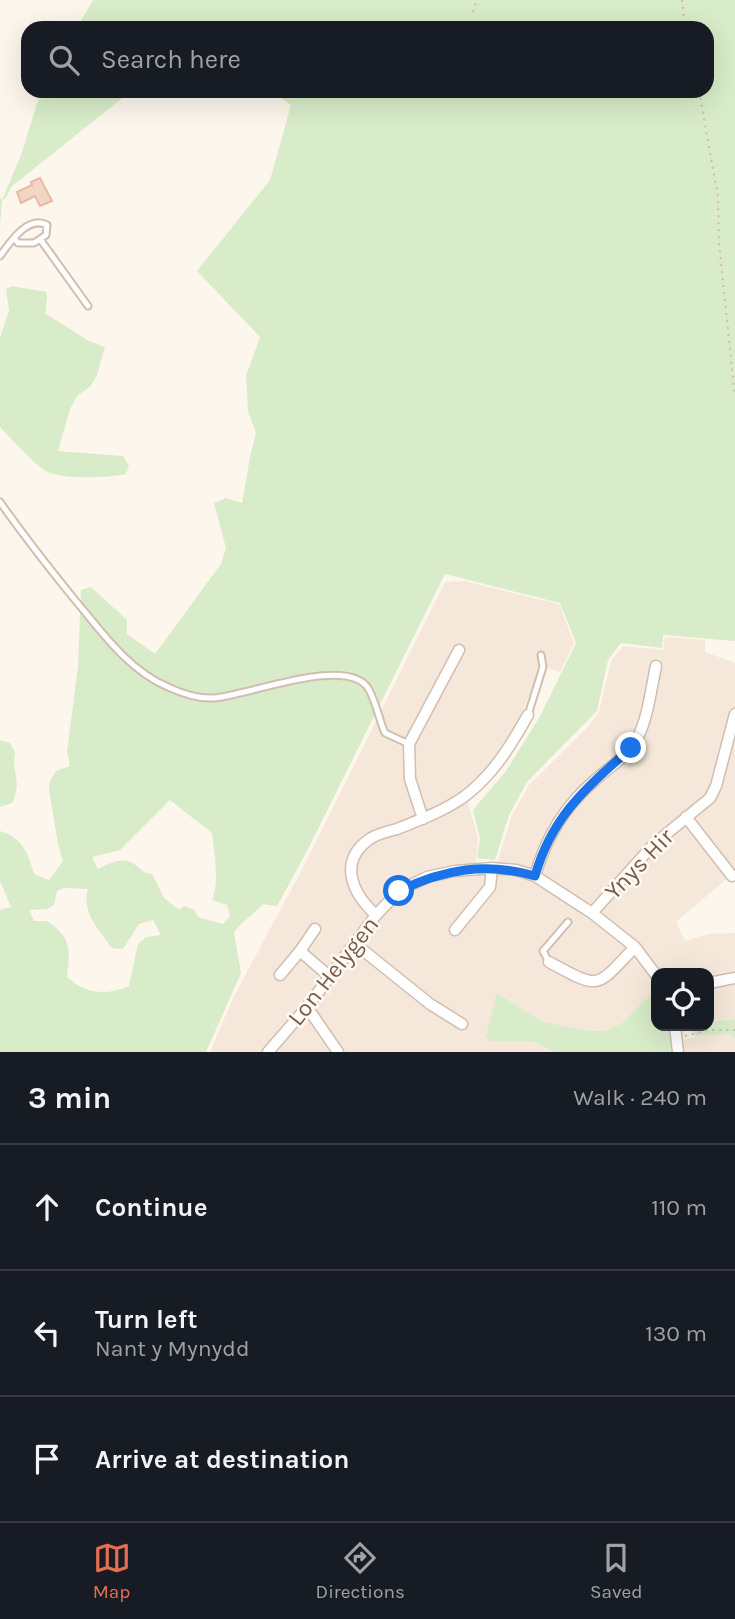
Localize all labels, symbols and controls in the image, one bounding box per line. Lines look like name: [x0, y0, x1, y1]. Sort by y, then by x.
search box: [21, 21, 714, 98]
icon: search: [45, 41, 83, 79]
text: Search here: [101, 44, 241, 75]
route end: [615, 732, 646, 763]
street label: Ynys Hir: [599, 823, 680, 905]
route start: [383, 875, 414, 906]
street label: Lon Helygen: [282, 911, 384, 1031]
map controls: [651, 968, 714, 1031]
button: locate: [651, 968, 714, 1031]
text: 3 min: [28, 1080, 111, 1116]
text: Walk · 240 m: [573, 1084, 707, 1111]
icon: ahead: [28, 1188, 66, 1226]
text: Continue: [95, 1192, 207, 1223]
text: 110 m: [651, 1194, 707, 1221]
text: Turn left: [95, 1304, 197, 1335]
icon: left: [28, 1314, 66, 1352]
text: 130 m: [645, 1320, 707, 1347]
text: Nant y Mynydd: [95, 1335, 250, 1362]
icon: arrive: [28, 1440, 66, 1478]
text: Arrive at destination: [95, 1444, 349, 1475]
tab: Map: [93, 1539, 131, 1603]
tab: Directions: [316, 1539, 405, 1603]
tab: Saved: [590, 1539, 642, 1603]

